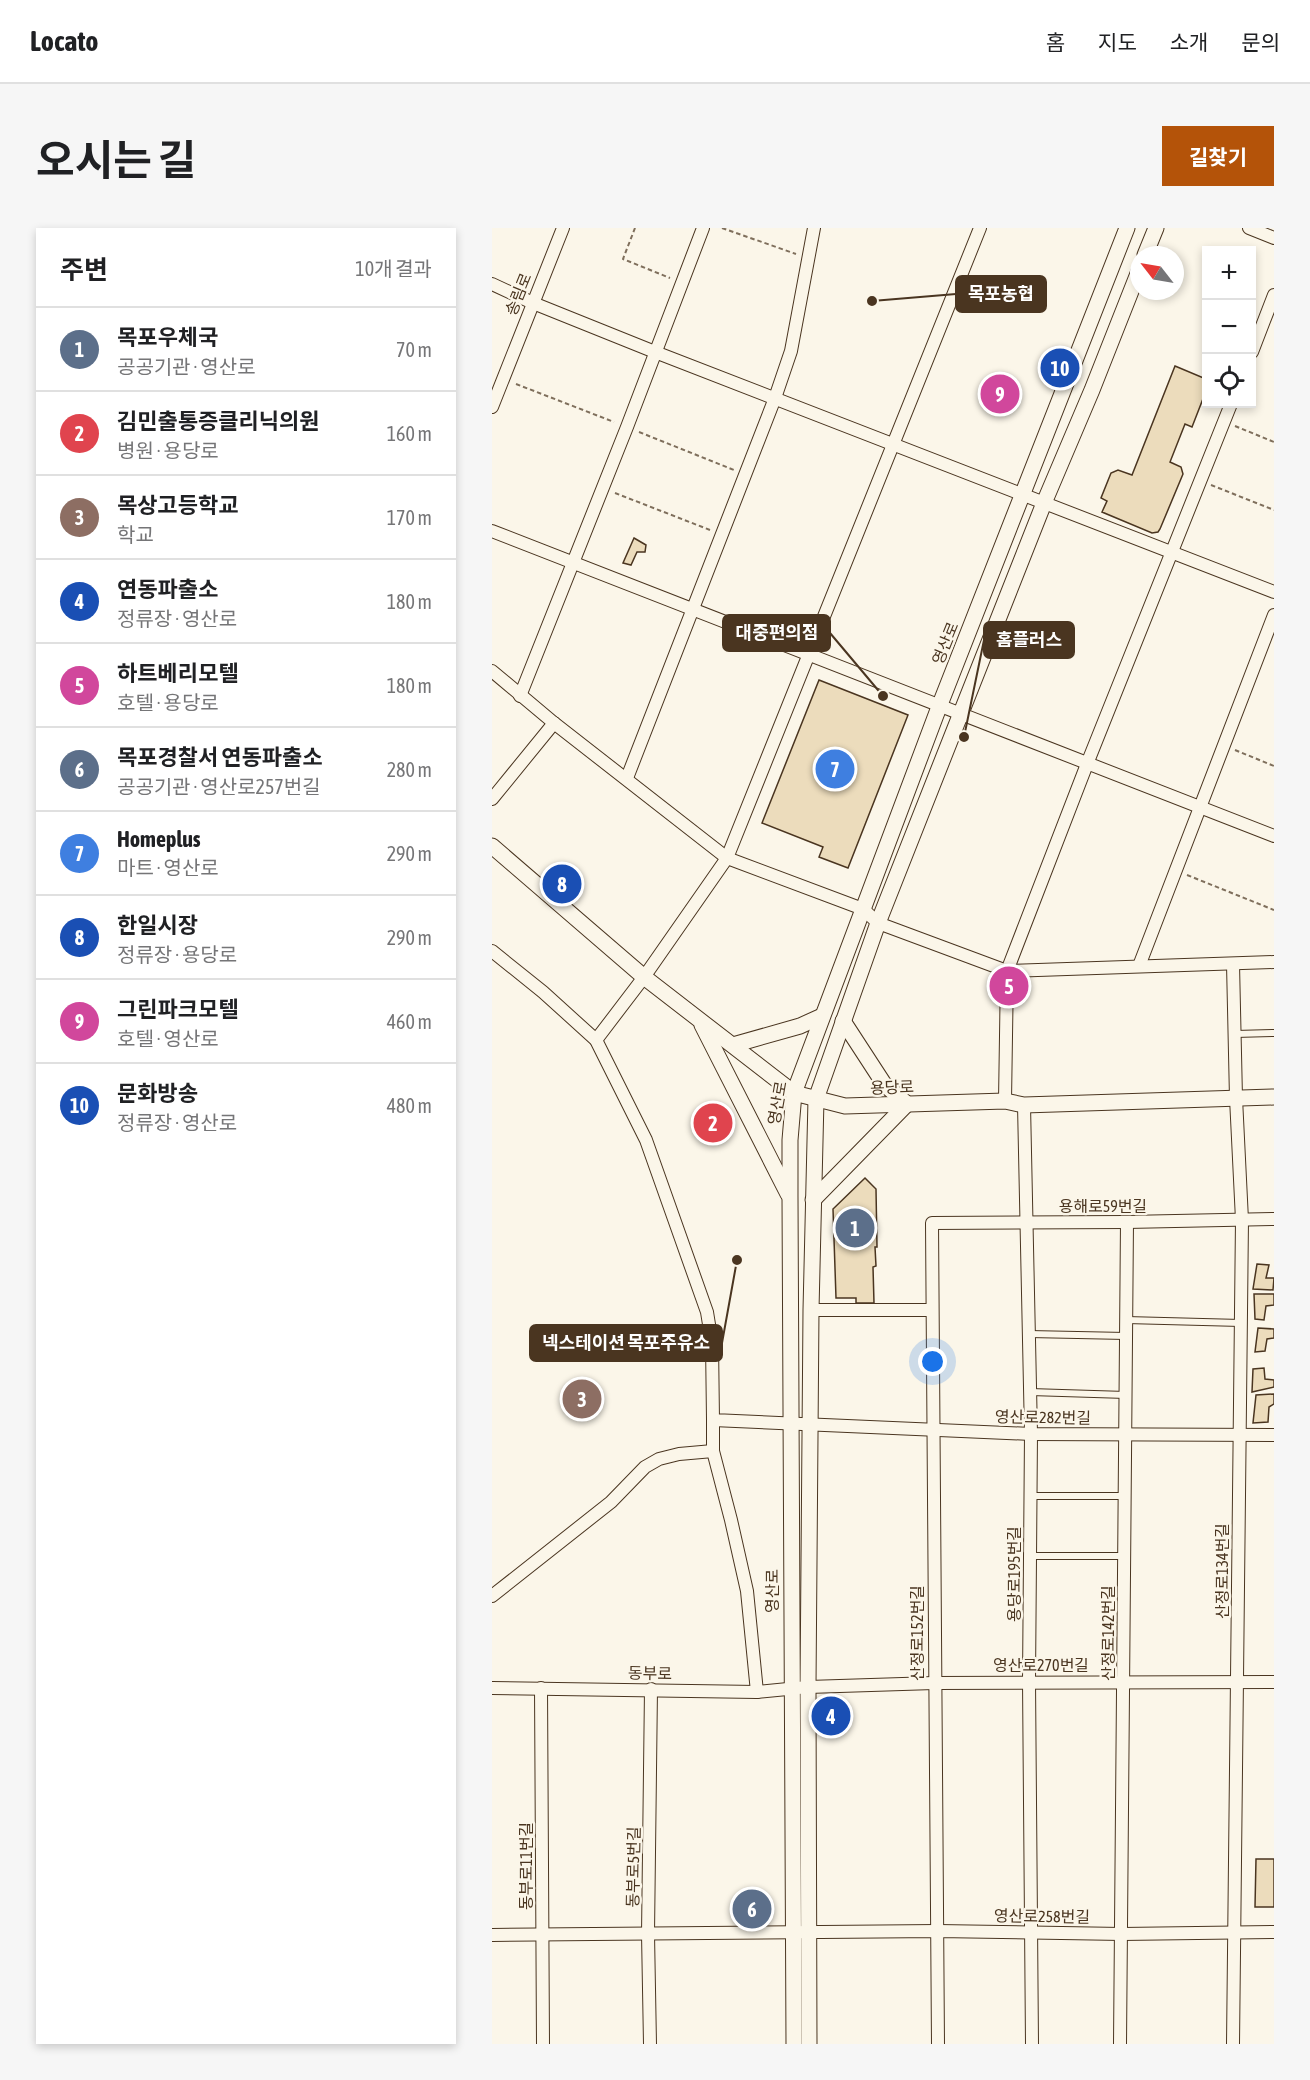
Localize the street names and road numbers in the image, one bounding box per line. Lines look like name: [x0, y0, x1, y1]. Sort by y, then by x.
street label: 송림로: [501, 270, 535, 318]
street label: 영산로: [928, 619, 962, 667]
street label: 용당로: [870, 1077, 915, 1097]
street label: 영산로: [764, 1079, 790, 1126]
street label: 용해로59번길: [1059, 1197, 1147, 1215]
street label: 영산로282번길: [995, 1407, 1091, 1427]
street label: 산정로134번길: [1213, 1523, 1231, 1619]
street label: 용당로195번길: [1005, 1526, 1023, 1622]
street label: 영산로: [763, 1569, 781, 1613]
street label: 산정로152번길: [908, 1585, 926, 1681]
street label: 산정로142번길: [1099, 1585, 1117, 1681]
street label: 영산로270번길: [993, 1656, 1089, 1674]
street label: 동부로: [628, 1664, 673, 1682]
street label: 동부로11번길: [517, 1822, 535, 1910]
street label: 동부로5번길: [623, 1826, 643, 1908]
street label: 영산로258번길: [994, 1906, 1090, 1926]

